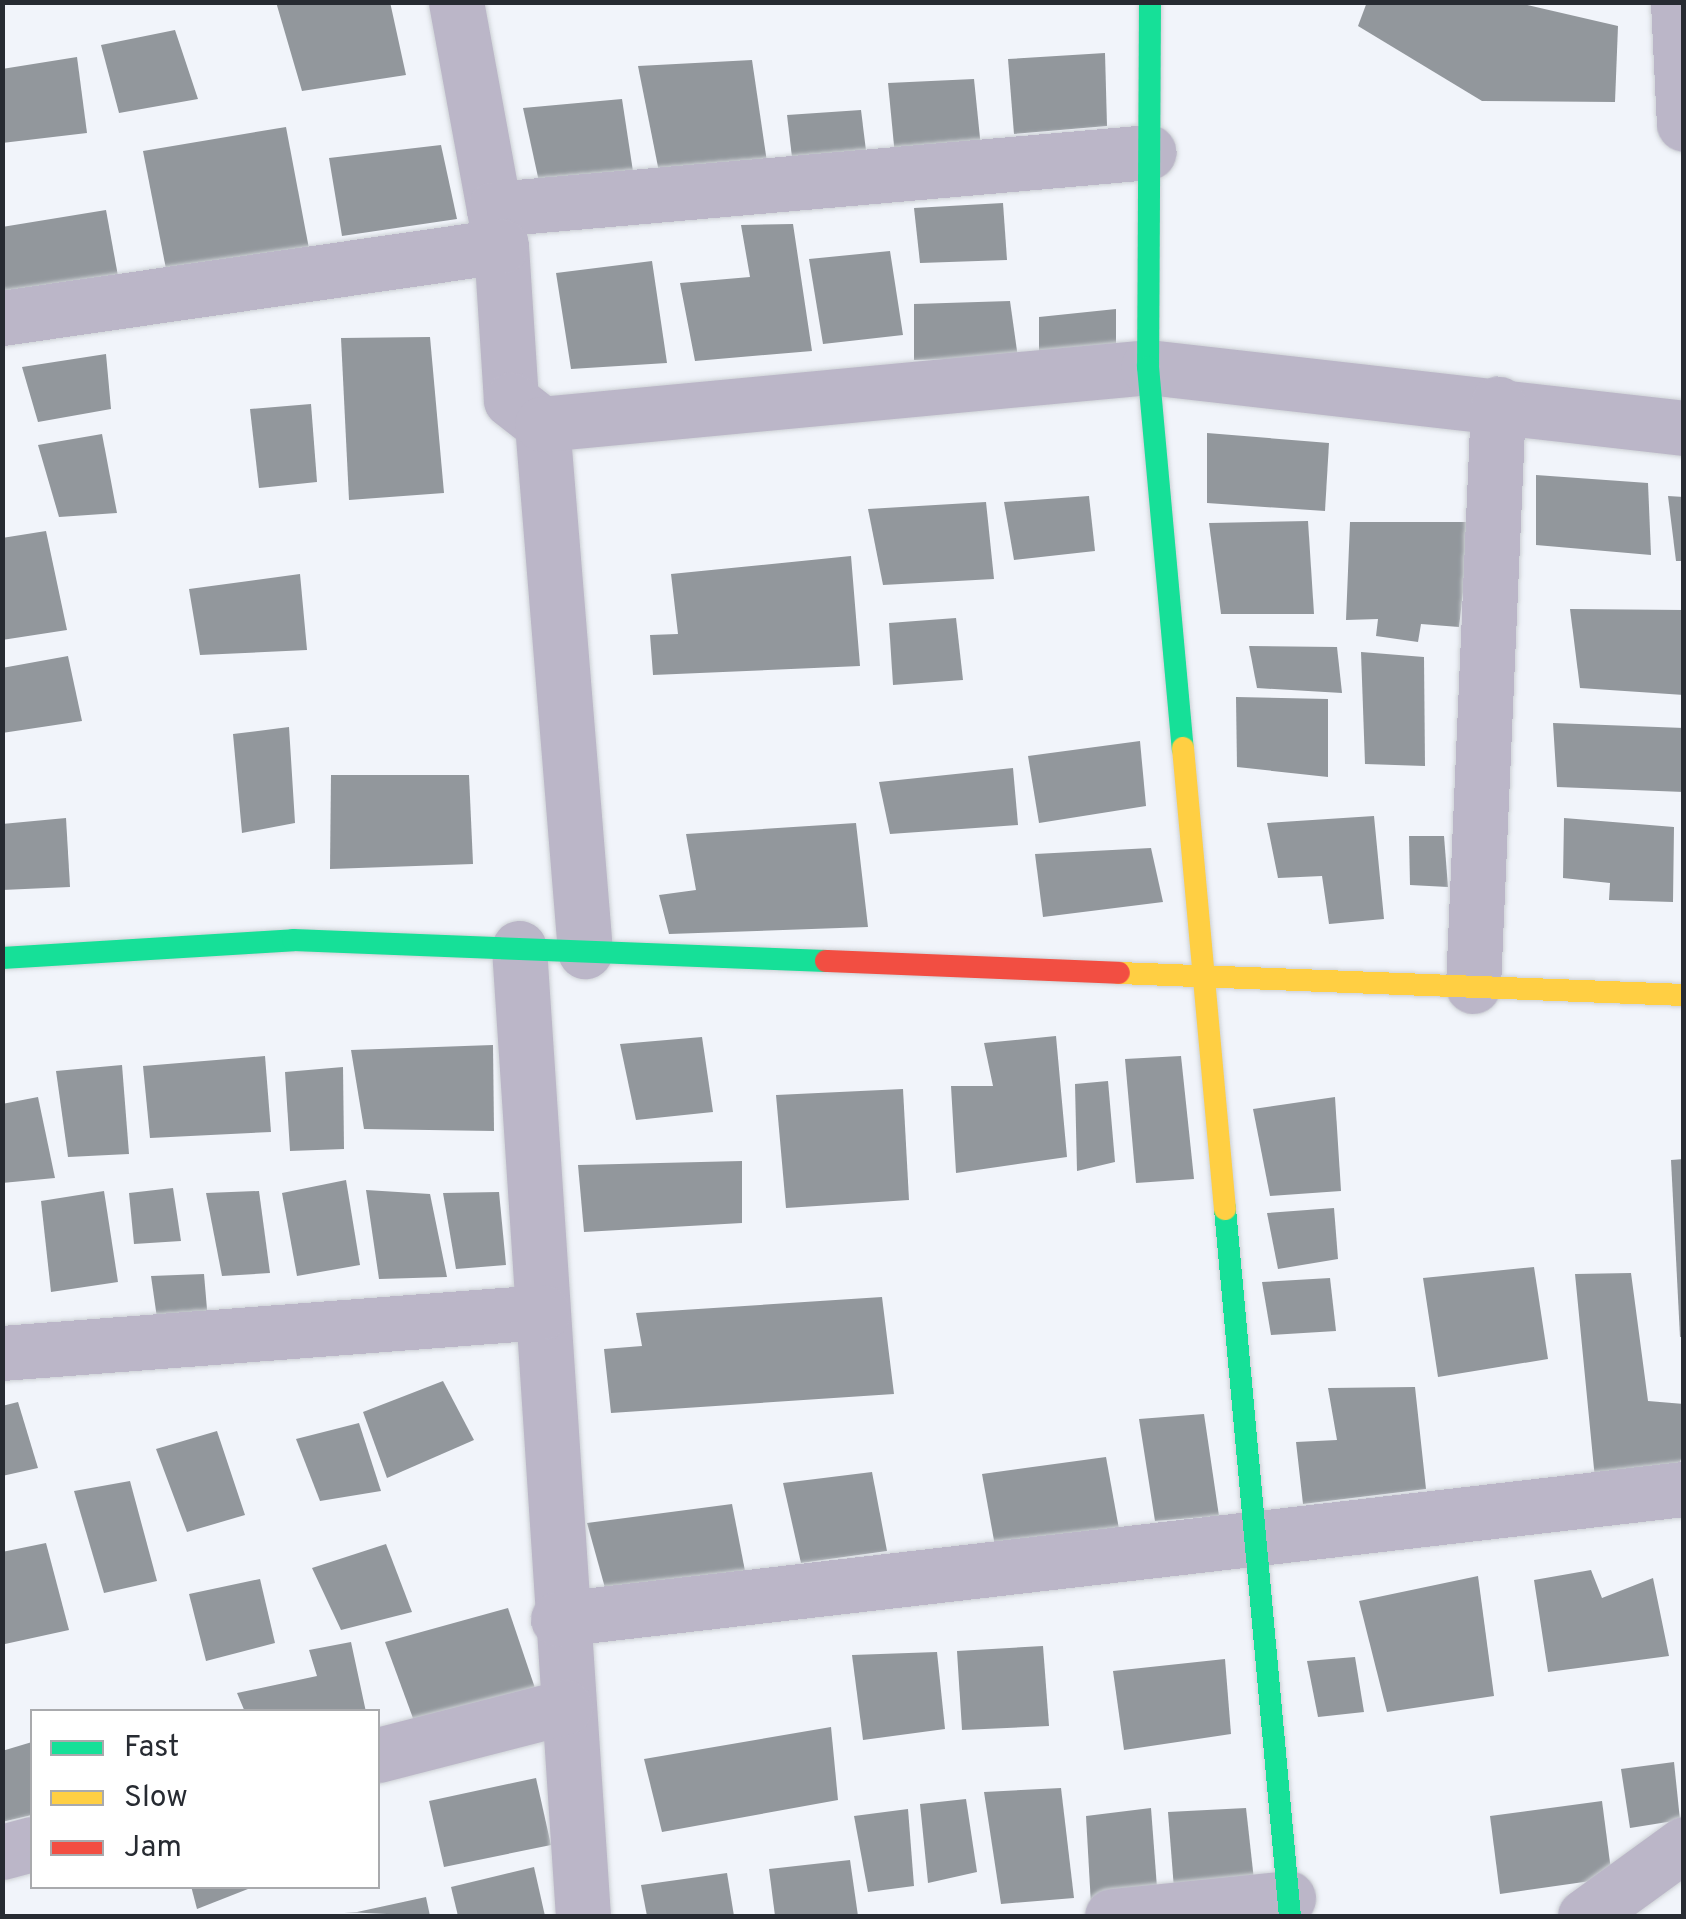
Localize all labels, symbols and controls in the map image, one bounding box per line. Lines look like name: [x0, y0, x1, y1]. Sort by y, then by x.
legend: [30, 1709, 380, 1889]
text: Fast: [124, 1730, 179, 1767]
text: Slow: [124, 1780, 188, 1817]
text: Jam: [124, 1830, 182, 1867]

